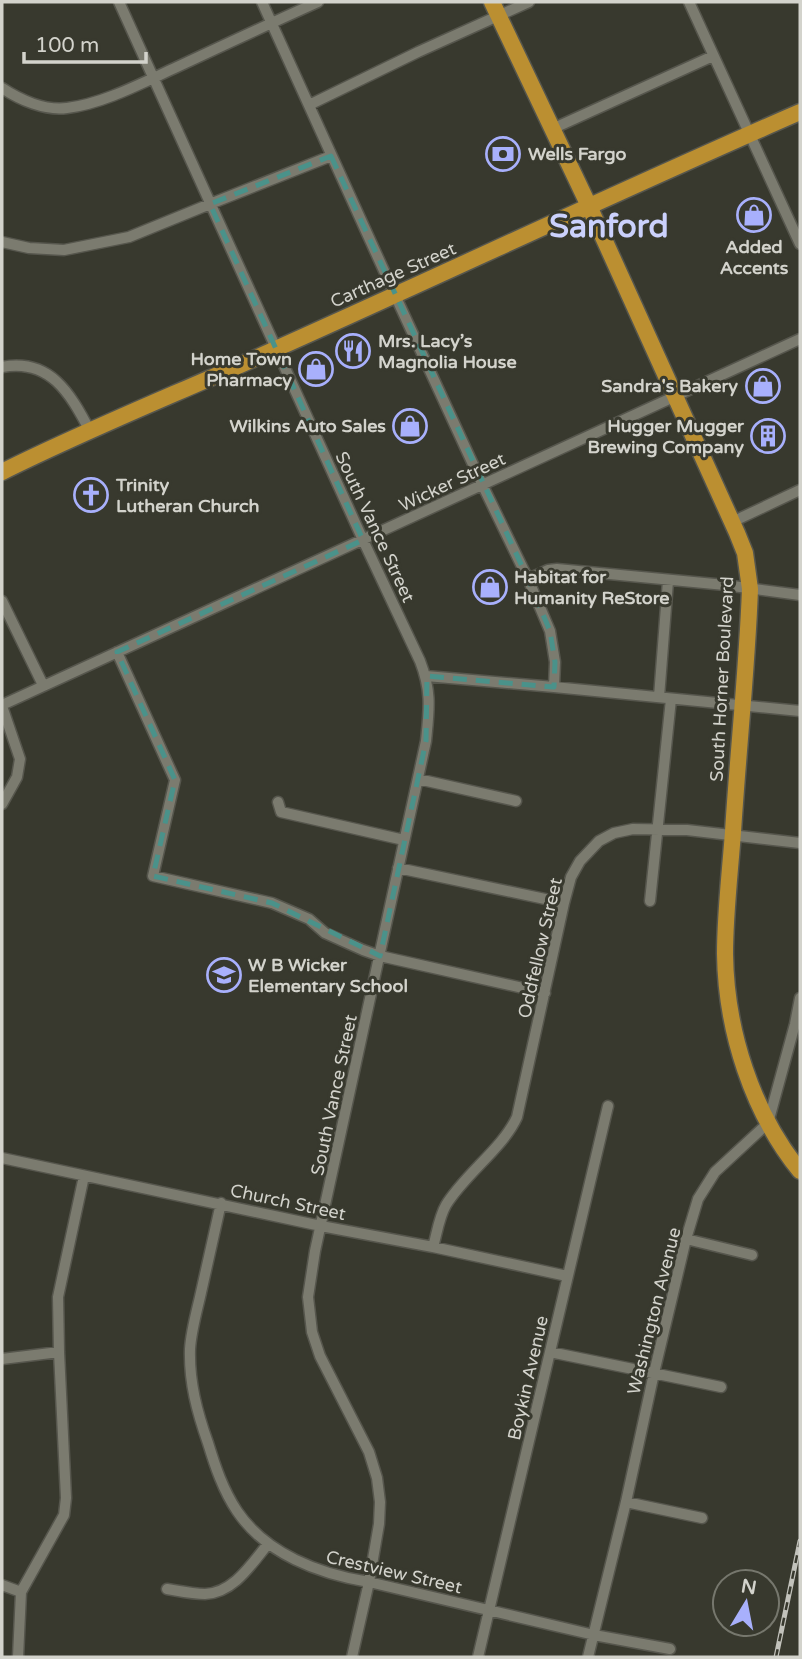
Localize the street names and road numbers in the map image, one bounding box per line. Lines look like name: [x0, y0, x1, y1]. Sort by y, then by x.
street label: Carthage Street: [327, 237, 459, 313]
street label: South Vance Street: [330, 448, 420, 606]
street label: Wicker Street: [395, 448, 509, 516]
street label: South Horner Boulevard: [706, 576, 738, 782]
street label: Oddfellow Street: [513, 875, 567, 1020]
street label: South Vance Street: [306, 1012, 362, 1177]
street label: Church Street: [228, 1179, 348, 1225]
street label: Washington Avenue: [623, 1225, 685, 1397]
street label: Boykin Avenue: [503, 1314, 553, 1442]
street label: Crestview Street: [324, 1546, 464, 1598]

